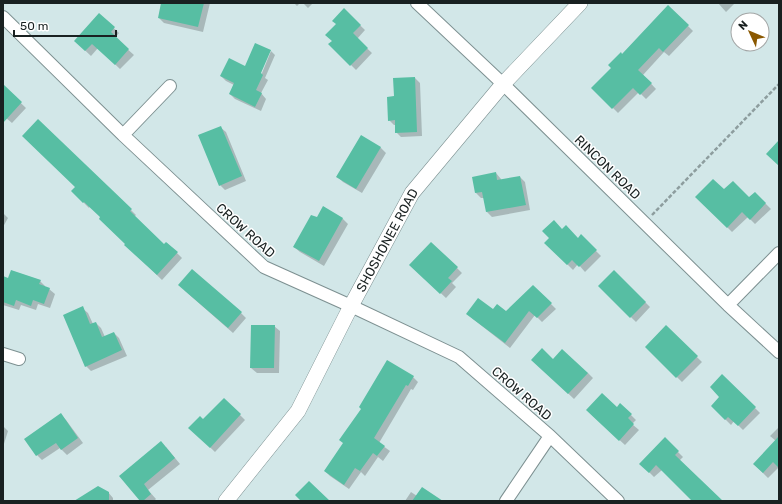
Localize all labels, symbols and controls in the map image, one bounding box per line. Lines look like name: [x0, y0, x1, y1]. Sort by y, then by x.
scale bar: [14, 12, 116, 38]
north arrow: [730, 12, 770, 52]
text: N: [736, 18, 751, 33]
text: 50 m: [20, 19, 48, 33]
street label: RINCON ROAD: [572, 132, 644, 203]
street label: SHOSHONEE ROAD: [353, 186, 421, 294]
street label: CROW ROAD: [213, 200, 278, 261]
street label: CROW ROAD: [489, 363, 555, 423]

